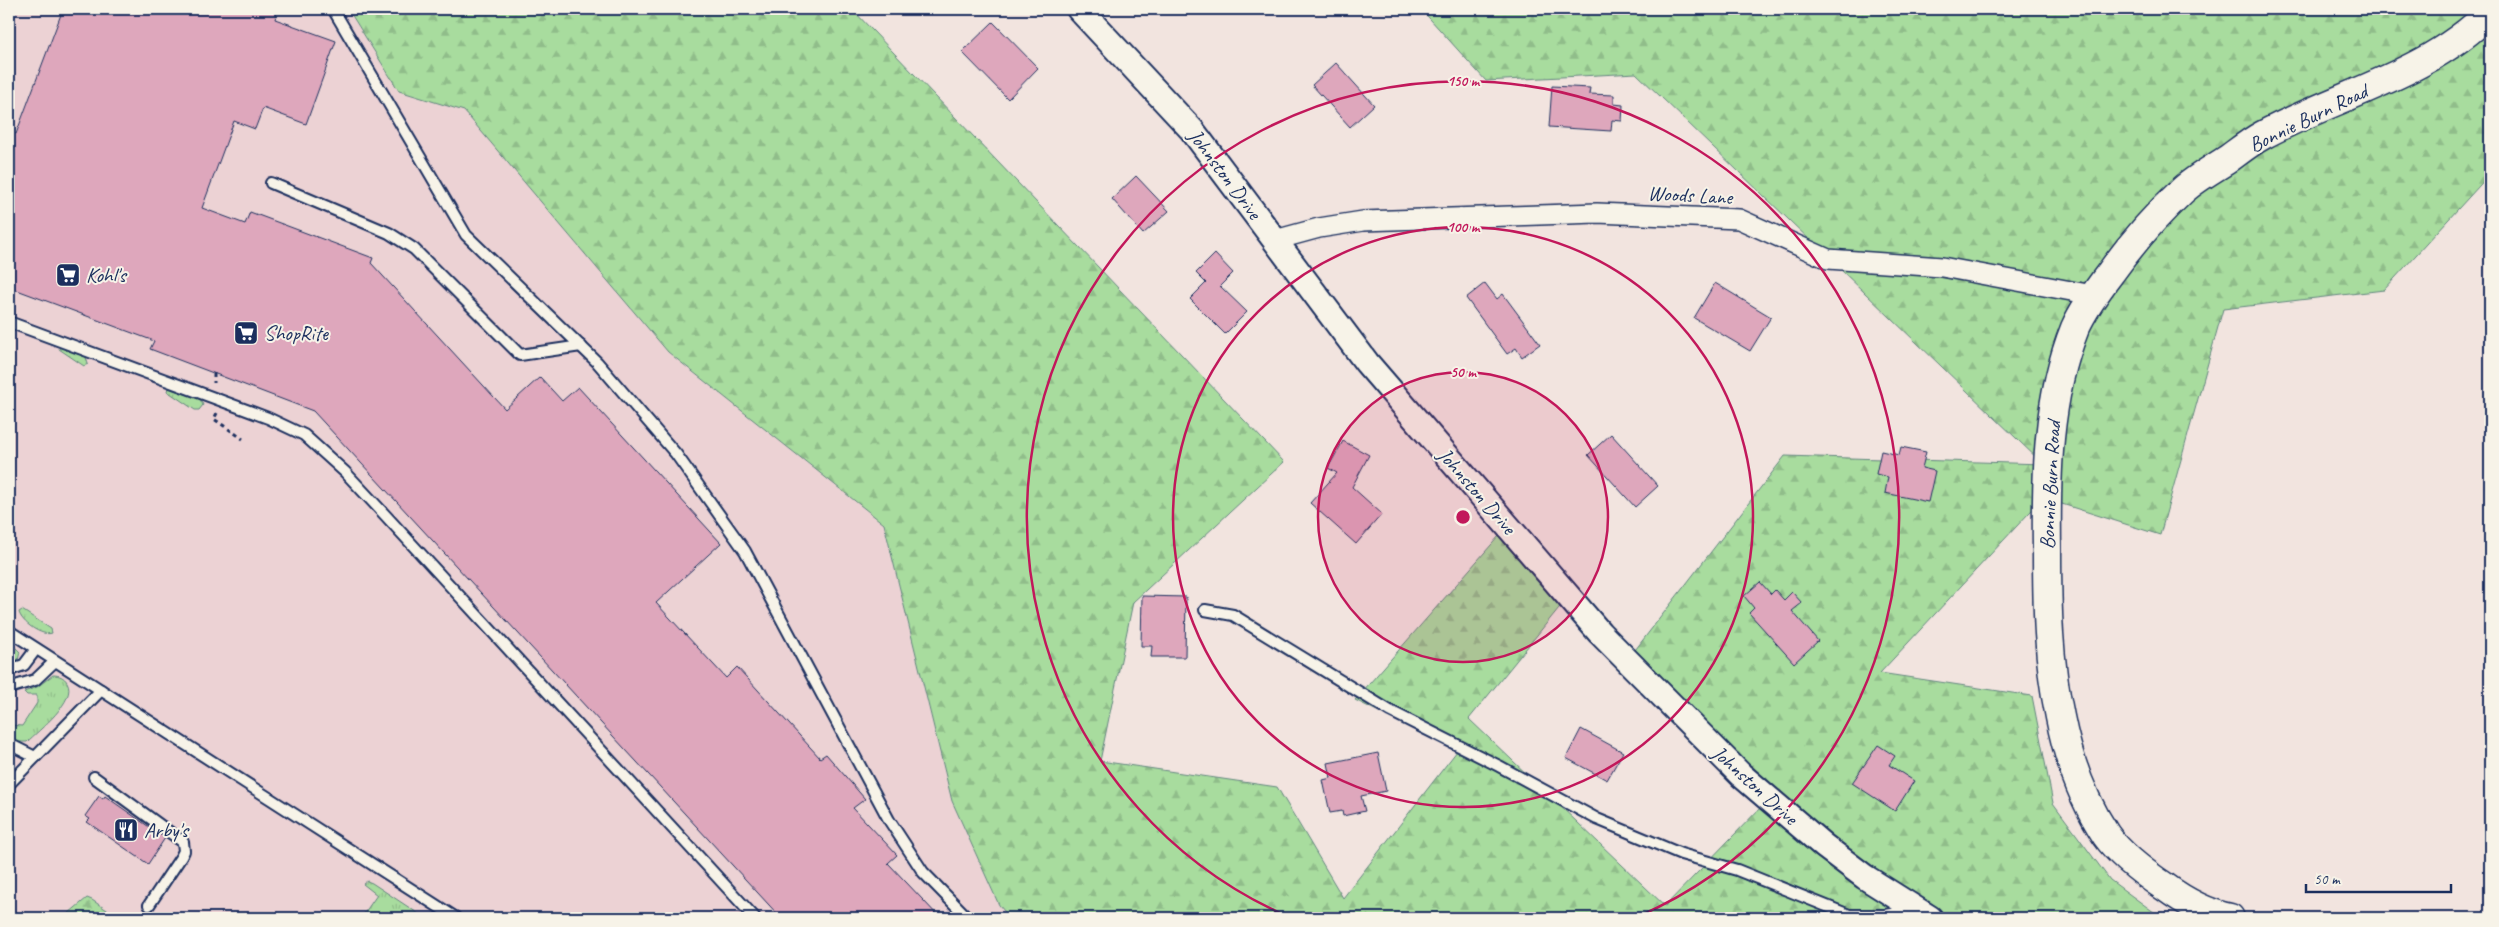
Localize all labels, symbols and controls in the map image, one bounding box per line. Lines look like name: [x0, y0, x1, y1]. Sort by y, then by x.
text: 150 m: [1447, 72, 1481, 91]
street label: Bonnie Burn Road: [2245, 76, 2375, 158]
street label: Johnston Drive: [1182, 123, 1269, 226]
street label: Woods Lane: [1647, 180, 1735, 210]
text: 100 m: [1447, 218, 1481, 237]
supermarket icon: Kohl's: [55, 262, 81, 288]
place label: Kohl's: [86, 262, 128, 288]
supermarket icon: ShopRite: [233, 320, 259, 346]
place label: ShopRite: [264, 320, 329, 346]
text: 50 m: [1450, 363, 1477, 382]
street label: Bonnie Burn Road: [2034, 416, 2067, 550]
street label: Johnston Drive: [1432, 442, 1523, 541]
centre of rings: [1454, 508, 1472, 526]
street label: Johnston Drive: [1706, 739, 1805, 832]
restaurant icon: Arby's: [113, 817, 139, 843]
place label: Arby's: [144, 817, 190, 843]
scale bar: [2306, 862, 2452, 894]
text: 50 m: [2314, 870, 2341, 889]

